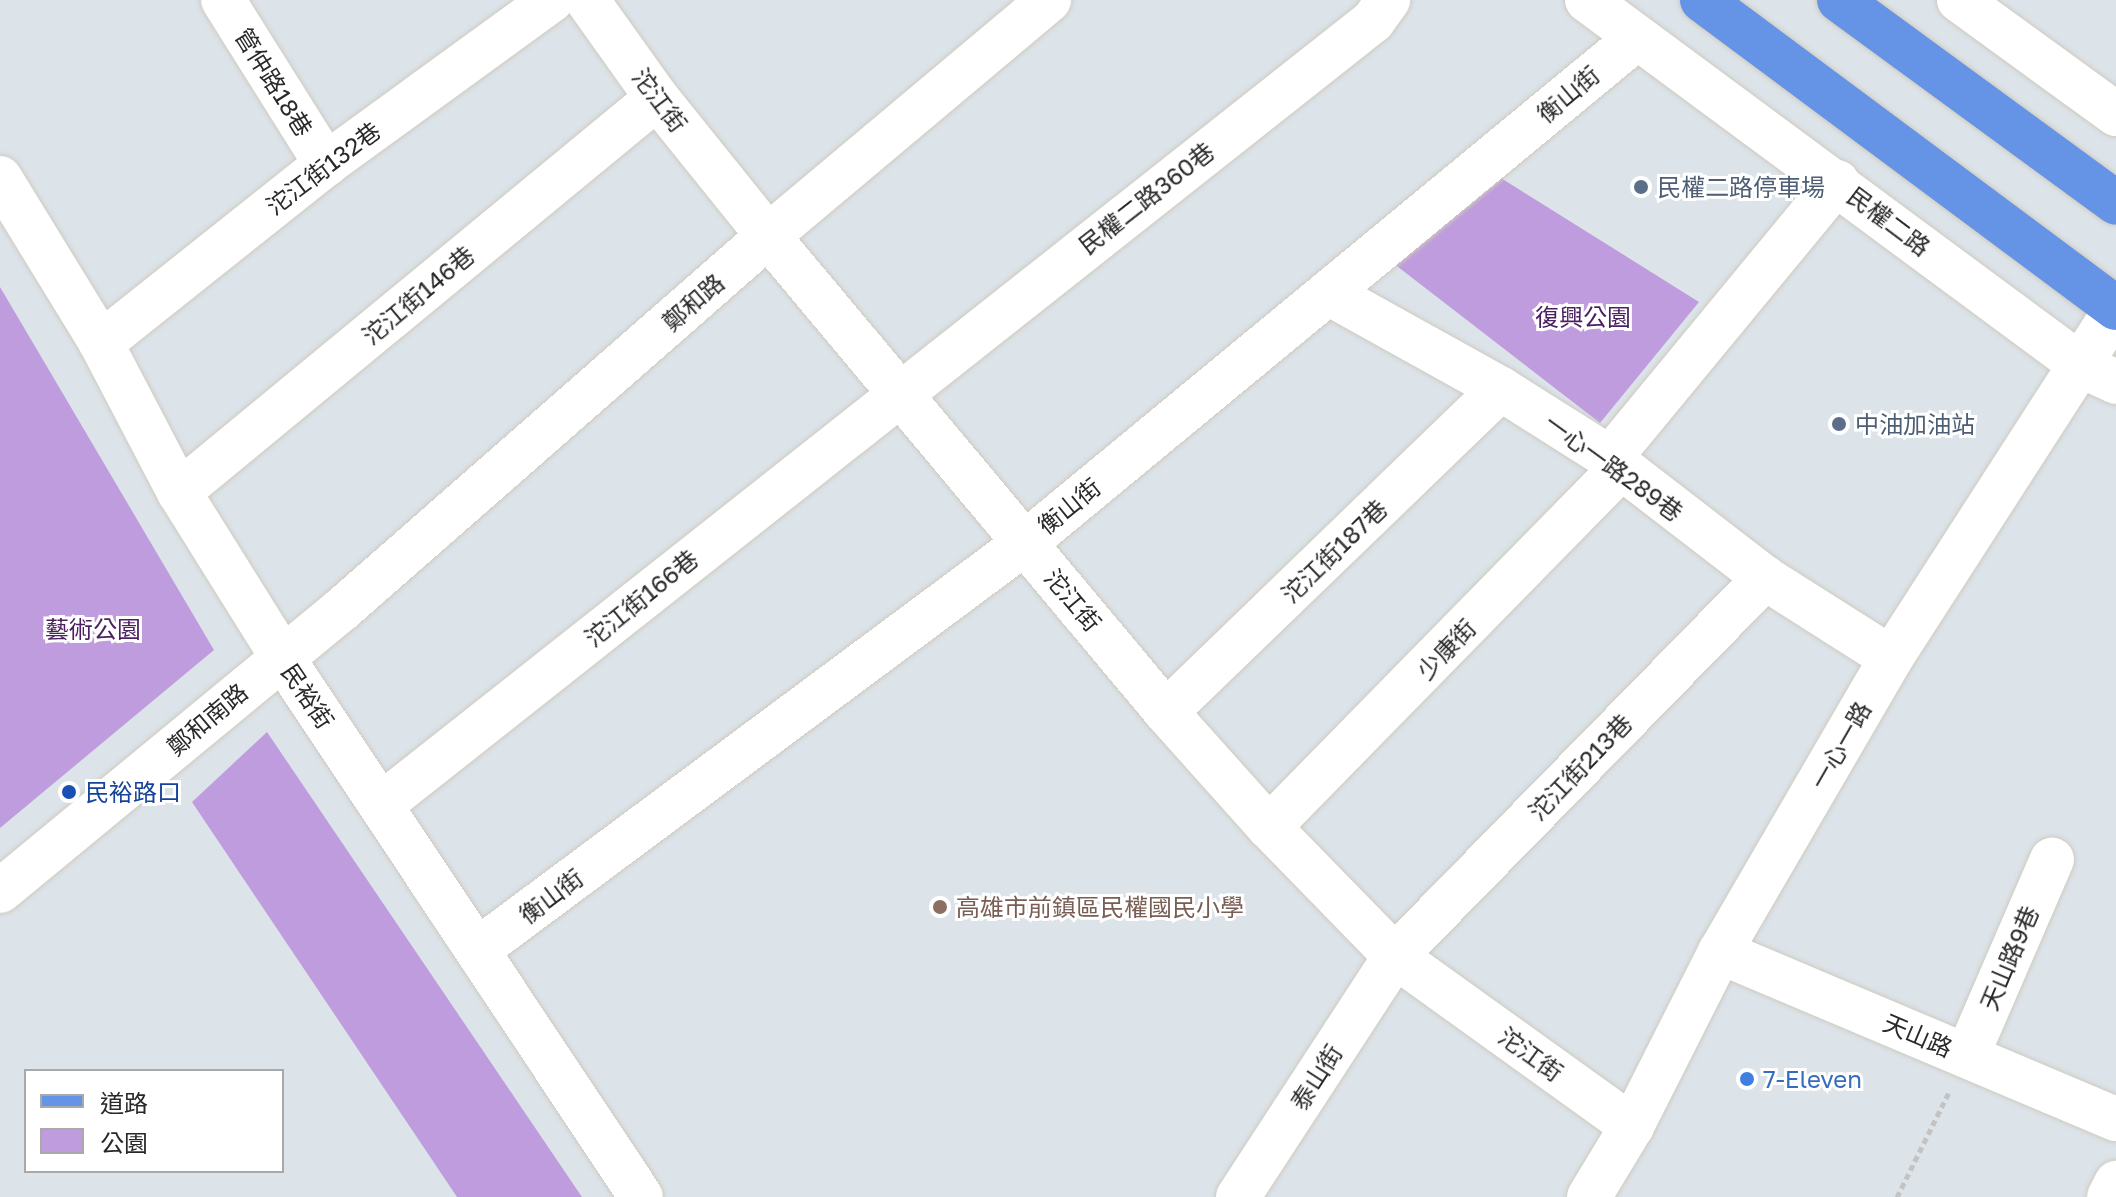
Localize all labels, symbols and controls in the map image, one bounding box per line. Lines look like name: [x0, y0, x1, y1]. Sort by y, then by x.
street label: 管仲路18巷: [229, 23, 319, 141]
street label: 衡山街: [1531, 60, 1605, 128]
street label: 沱江街: [627, 63, 693, 137]
street label: 沱江街132巷: [260, 116, 386, 220]
street label: 民權二路360巷: [1073, 136, 1219, 260]
place label: 民權二路停車場: [1657, 173, 1825, 201]
marker: 民權二路停車場: [1632, 178, 1650, 196]
street label: 民權二路: [1842, 181, 1936, 261]
street label: 沱江街146巷: [356, 240, 480, 350]
street label: 鄭和路: [656, 268, 730, 336]
park label: 復興公園: [1535, 303, 1631, 331]
street label: 一心一路289巷: [1540, 407, 1688, 527]
place label: 中油加油站: [1855, 410, 1975, 438]
marker: 中油加油站: [1830, 415, 1848, 433]
street label: 衡山街: [1032, 472, 1106, 540]
street label: 沱江街187巷: [1275, 494, 1393, 608]
street label: 沱江街166巷: [579, 544, 703, 652]
street label: 沱江街: [1039, 563, 1107, 637]
street label: 少康街: [1411, 613, 1481, 685]
park label: 藝術公園: [45, 615, 141, 643]
street label: 民裕街: [276, 658, 340, 734]
street label: 鄭和南路: [161, 677, 253, 761]
street label: 一心一路: [1804, 696, 1876, 794]
street label: 沱江街213巷: [1523, 708, 1637, 826]
place label: 民裕路口: [85, 778, 181, 806]
marker: 民裕路口: [60, 783, 78, 801]
street label: 衡山街: [514, 863, 588, 929]
place label: 高雄市前鎮區民權國民小學: [956, 893, 1244, 921]
marker: 高雄市前鎮區民權國民小學: [931, 898, 949, 916]
street label: 天山路9巷: [1974, 902, 2044, 1014]
street label: 天山路: [1879, 1008, 1957, 1062]
street label: 沱江街: [1493, 1021, 1569, 1087]
street label: 泰山街: [1284, 1039, 1348, 1115]
place label: 7-Eleven: [1763, 1065, 1862, 1093]
legend: [24, 1069, 284, 1173]
marker: 7-Eleven: [1738, 1070, 1756, 1088]
text: 道路: [100, 1088, 148, 1117]
text: 公園: [100, 1128, 148, 1157]

